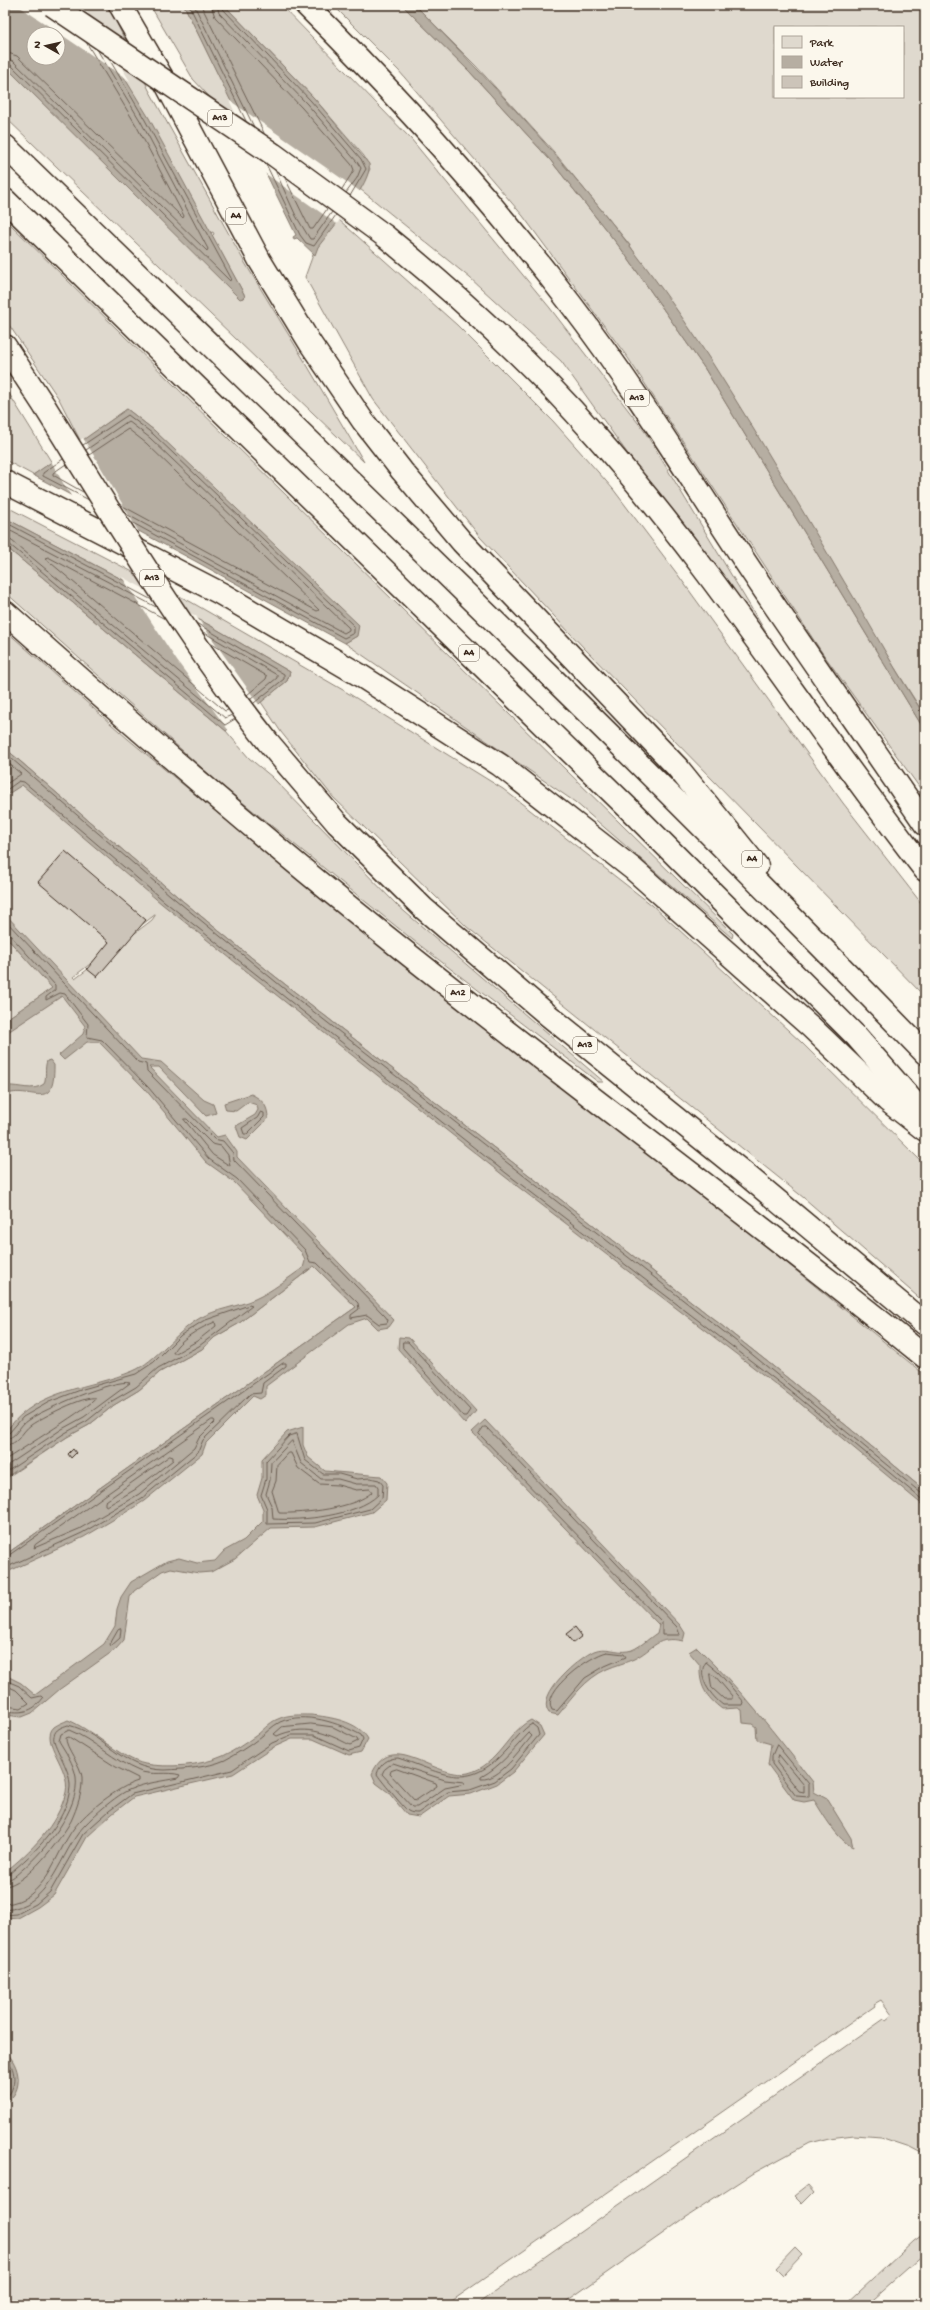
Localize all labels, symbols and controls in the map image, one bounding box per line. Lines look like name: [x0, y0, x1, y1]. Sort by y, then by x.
north arrow: [26, 26, 66, 66]
legend: [774, 26, 904, 98]
text: Park: [809, 37, 835, 51]
text: N: [32, 40, 45, 49]
text: Water: [810, 57, 844, 71]
text: Building: [809, 77, 849, 91]
road number: A13: [208, 110, 232, 126]
road number: A4: [226, 208, 246, 224]
road number: A13: [625, 390, 649, 406]
road number: A13: [140, 570, 164, 586]
road number: A4: [459, 645, 479, 661]
road number: A4: [742, 851, 762, 867]
road number: A12: [446, 985, 470, 1001]
road number: A13: [573, 1037, 597, 1053]

